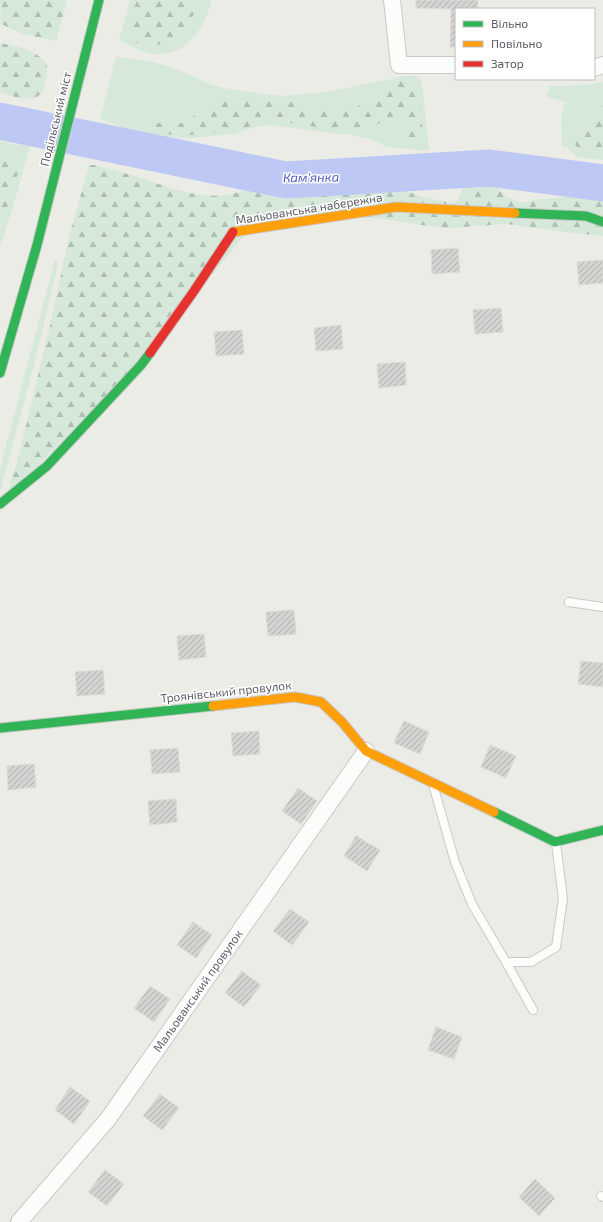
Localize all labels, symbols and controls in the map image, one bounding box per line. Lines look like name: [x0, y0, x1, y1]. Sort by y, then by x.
legend: [455, 8, 595, 80]
text: Вільно: [491, 16, 528, 30]
text: Повільно: [491, 36, 542, 50]
text: Затор: [491, 56, 524, 70]
street label: Подільський міст: [37, 70, 74, 167]
water label: Кам'янка: [283, 169, 339, 185]
street label: Мальованська набережна: [234, 189, 383, 227]
street label: Троянівський провулок: [160, 677, 293, 706]
street label: Мальованський провулок: [150, 926, 246, 1055]

